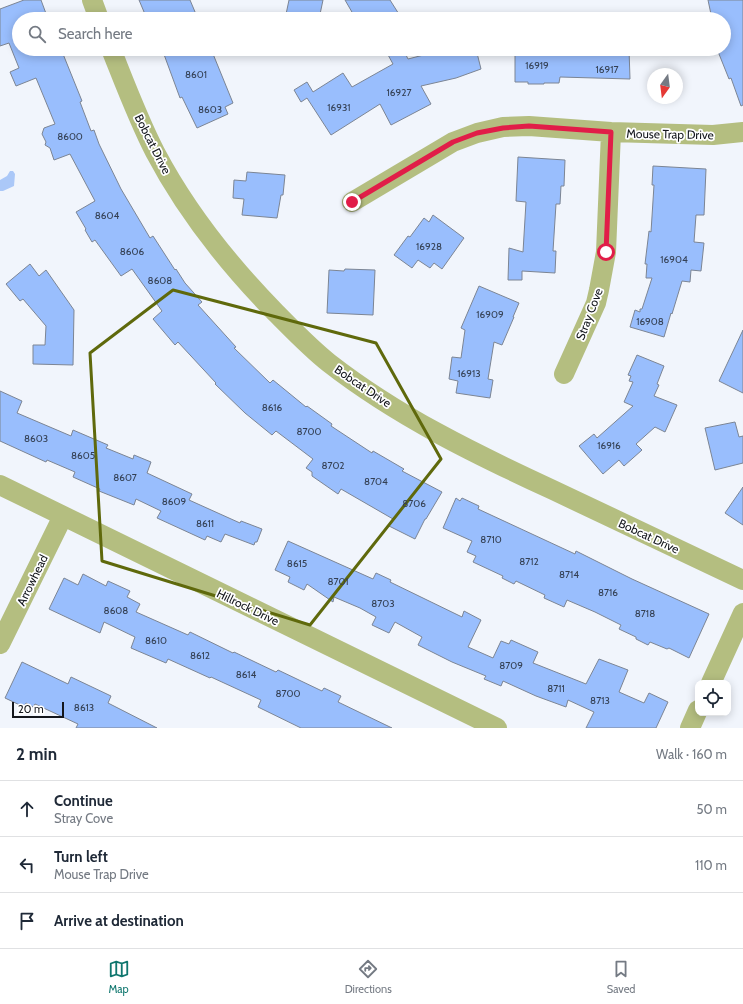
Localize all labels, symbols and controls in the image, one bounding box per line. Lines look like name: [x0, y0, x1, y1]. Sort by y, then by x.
search box: [12, 12, 731, 56]
icon: search: [26, 23, 48, 45]
text: Search here: [58, 25, 133, 43]
house number: 16919: [525, 59, 549, 72]
house number: 16917: [596, 63, 618, 76]
house number: 8601: [185, 68, 207, 81]
north arrow: [647, 68, 683, 104]
house number: 16927: [387, 86, 411, 99]
house number: 16931: [327, 101, 351, 114]
house number: 8603: [198, 103, 222, 116]
street label: Bobcat Drive: [132, 112, 174, 176]
street label: Mouse Trap Drive: [626, 126, 714, 142]
house number: 8600: [57, 130, 83, 143]
route end: [343, 193, 361, 211]
house number: 8604: [95, 209, 119, 222]
house number: 16928: [416, 240, 442, 253]
route start: [597, 243, 615, 261]
house number: 8606: [120, 245, 145, 258]
house number: 16904: [660, 253, 688, 266]
house number: 8608: [148, 274, 172, 287]
street label: Stray Cove: [572, 286, 606, 342]
house number: 16909: [476, 308, 504, 321]
house number: 16908: [636, 315, 664, 328]
street label: Bobcat Drive: [332, 362, 394, 410]
house number: 16913: [457, 367, 481, 380]
house number: 8616: [262, 401, 283, 414]
house number: 8700: [297, 425, 321, 438]
house number: 8603: [24, 432, 48, 445]
house number: 16916: [597, 439, 621, 452]
house number: 8605: [71, 449, 95, 462]
house number: 8702: [321, 459, 345, 472]
house number: 8607: [113, 471, 137, 484]
house number: 8704: [364, 475, 388, 488]
house number: 8609: [162, 495, 187, 508]
house number: 8706: [402, 497, 426, 510]
street label: Bobcat Drive: [616, 515, 682, 557]
house number: 8611: [196, 517, 214, 530]
house number: 8710: [480, 533, 502, 546]
street label: Arrowhead: [13, 552, 51, 608]
house number: 8712: [519, 555, 539, 568]
house number: 8615: [287, 557, 307, 570]
house number: 8714: [559, 568, 579, 581]
house number: 8701: [327, 575, 349, 588]
street label: Hillrock Drive: [214, 586, 282, 628]
house number: 8716: [598, 586, 618, 599]
house number: 8703: [371, 597, 395, 610]
house number: 8608: [104, 604, 128, 617]
house number: 8718: [635, 607, 655, 620]
house number: 8610: [145, 634, 167, 647]
house number: 8612: [190, 649, 210, 662]
house number: 8709: [499, 659, 523, 672]
house number: 8614: [236, 668, 257, 681]
map controls: [695, 680, 731, 716]
button: locate: [695, 680, 731, 716]
house number: 8711: [547, 682, 565, 695]
house number: 8700: [276, 687, 300, 700]
house number: 8713: [590, 694, 610, 707]
scale bar: [12, 700, 64, 719]
house number: 8613: [74, 701, 94, 714]
text: 20 m: [18, 702, 44, 716]
text: 2 min: [16, 744, 57, 764]
text: Walk · 160 m: [656, 746, 727, 762]
text: Continue: [54, 792, 113, 810]
icon: ahead: [16, 798, 38, 820]
text: 50 m: [697, 801, 727, 817]
text: Stray Cove: [54, 810, 113, 826]
text: Turn left: [54, 848, 108, 866]
icon: left: [16, 854, 38, 876]
text: 110 m: [695, 857, 727, 873]
text: Mouse Trap Drive: [54, 866, 149, 882]
icon: arrive: [16, 910, 38, 932]
text: Arrive at destination: [54, 912, 184, 930]
tab: Map: [108, 958, 130, 996]
tab: Directions: [345, 958, 392, 996]
tab: Saved: [607, 958, 635, 996]

